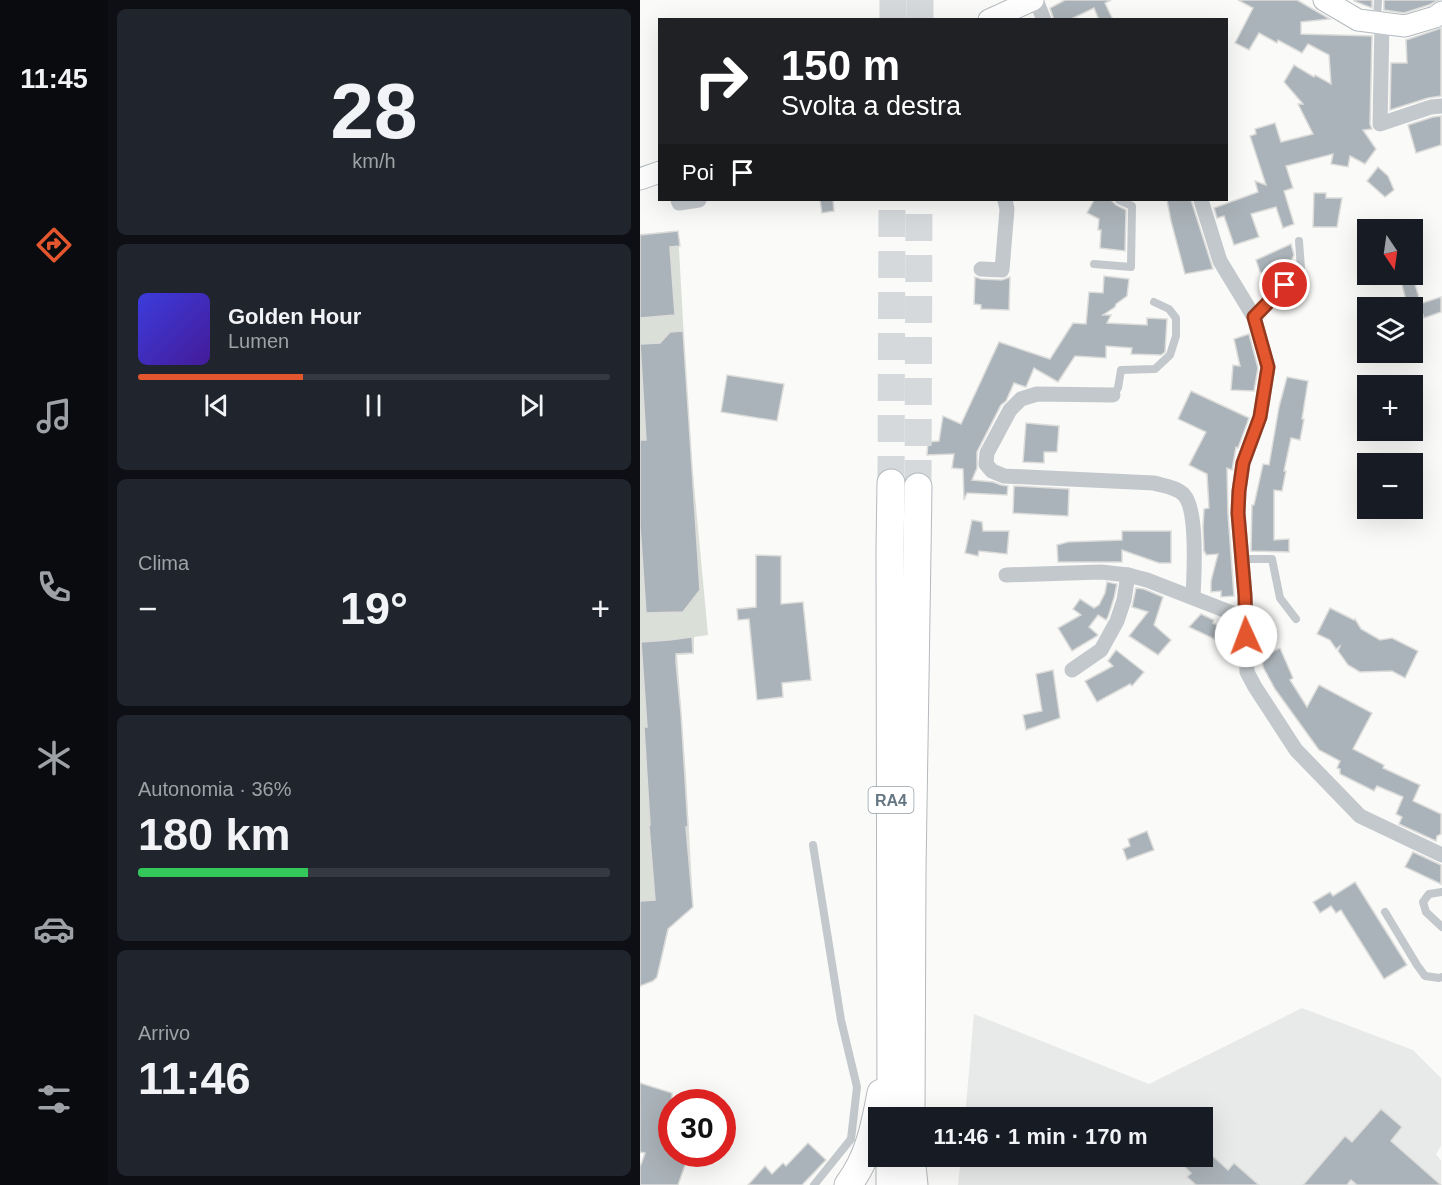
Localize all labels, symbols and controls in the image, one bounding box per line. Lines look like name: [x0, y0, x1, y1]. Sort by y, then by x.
icon: right: [682, 42, 760, 120]
text: 150 m: [781, 42, 900, 89]
text: 11:45: [20, 64, 88, 94]
text: 28: [331, 67, 417, 155]
text: Svolta a destra: [781, 91, 961, 121]
text: km/h: [352, 150, 396, 172]
icon: arrive: [726, 156, 759, 189]
text: Poi: [682, 160, 714, 185]
north arrow: [1357, 219, 1423, 285]
map controls: [1357, 219, 1423, 519]
icon: directions: [33, 224, 75, 266]
pin: [1259, 259, 1310, 310]
icon: arrive: [1268, 268, 1301, 301]
button: layers: [1357, 297, 1423, 363]
text: Golden Hour: [228, 304, 361, 329]
text: Lumen: [228, 330, 289, 352]
button: +: [1357, 375, 1423, 441]
icon: previous: [200, 389, 233, 422]
icon: pause: [357, 389, 390, 422]
icon: next: [515, 389, 548, 422]
icon: music: [33, 395, 75, 437]
button: −: [1357, 453, 1423, 519]
text: Clima: [138, 552, 189, 574]
icon: phone: [33, 566, 75, 608]
text: 19°: [340, 583, 408, 634]
text: −: [138, 590, 157, 627]
text: +: [591, 590, 610, 627]
position arrow: [1214, 604, 1278, 668]
icon: climate: [33, 737, 75, 779]
text: Autonomia · 36%: [138, 778, 291, 800]
road number: RA4: [868, 787, 914, 813]
text: 180 km: [138, 809, 291, 860]
icon: car: [33, 908, 75, 950]
text: Arrivo: [138, 1022, 190, 1044]
text: 11:46: [138, 1053, 251, 1104]
icon: filters: [33, 1078, 75, 1120]
speed limit sign: 30: [658, 1089, 736, 1167]
text: 11:46 · 1 min · 170 m: [934, 1124, 1148, 1149]

